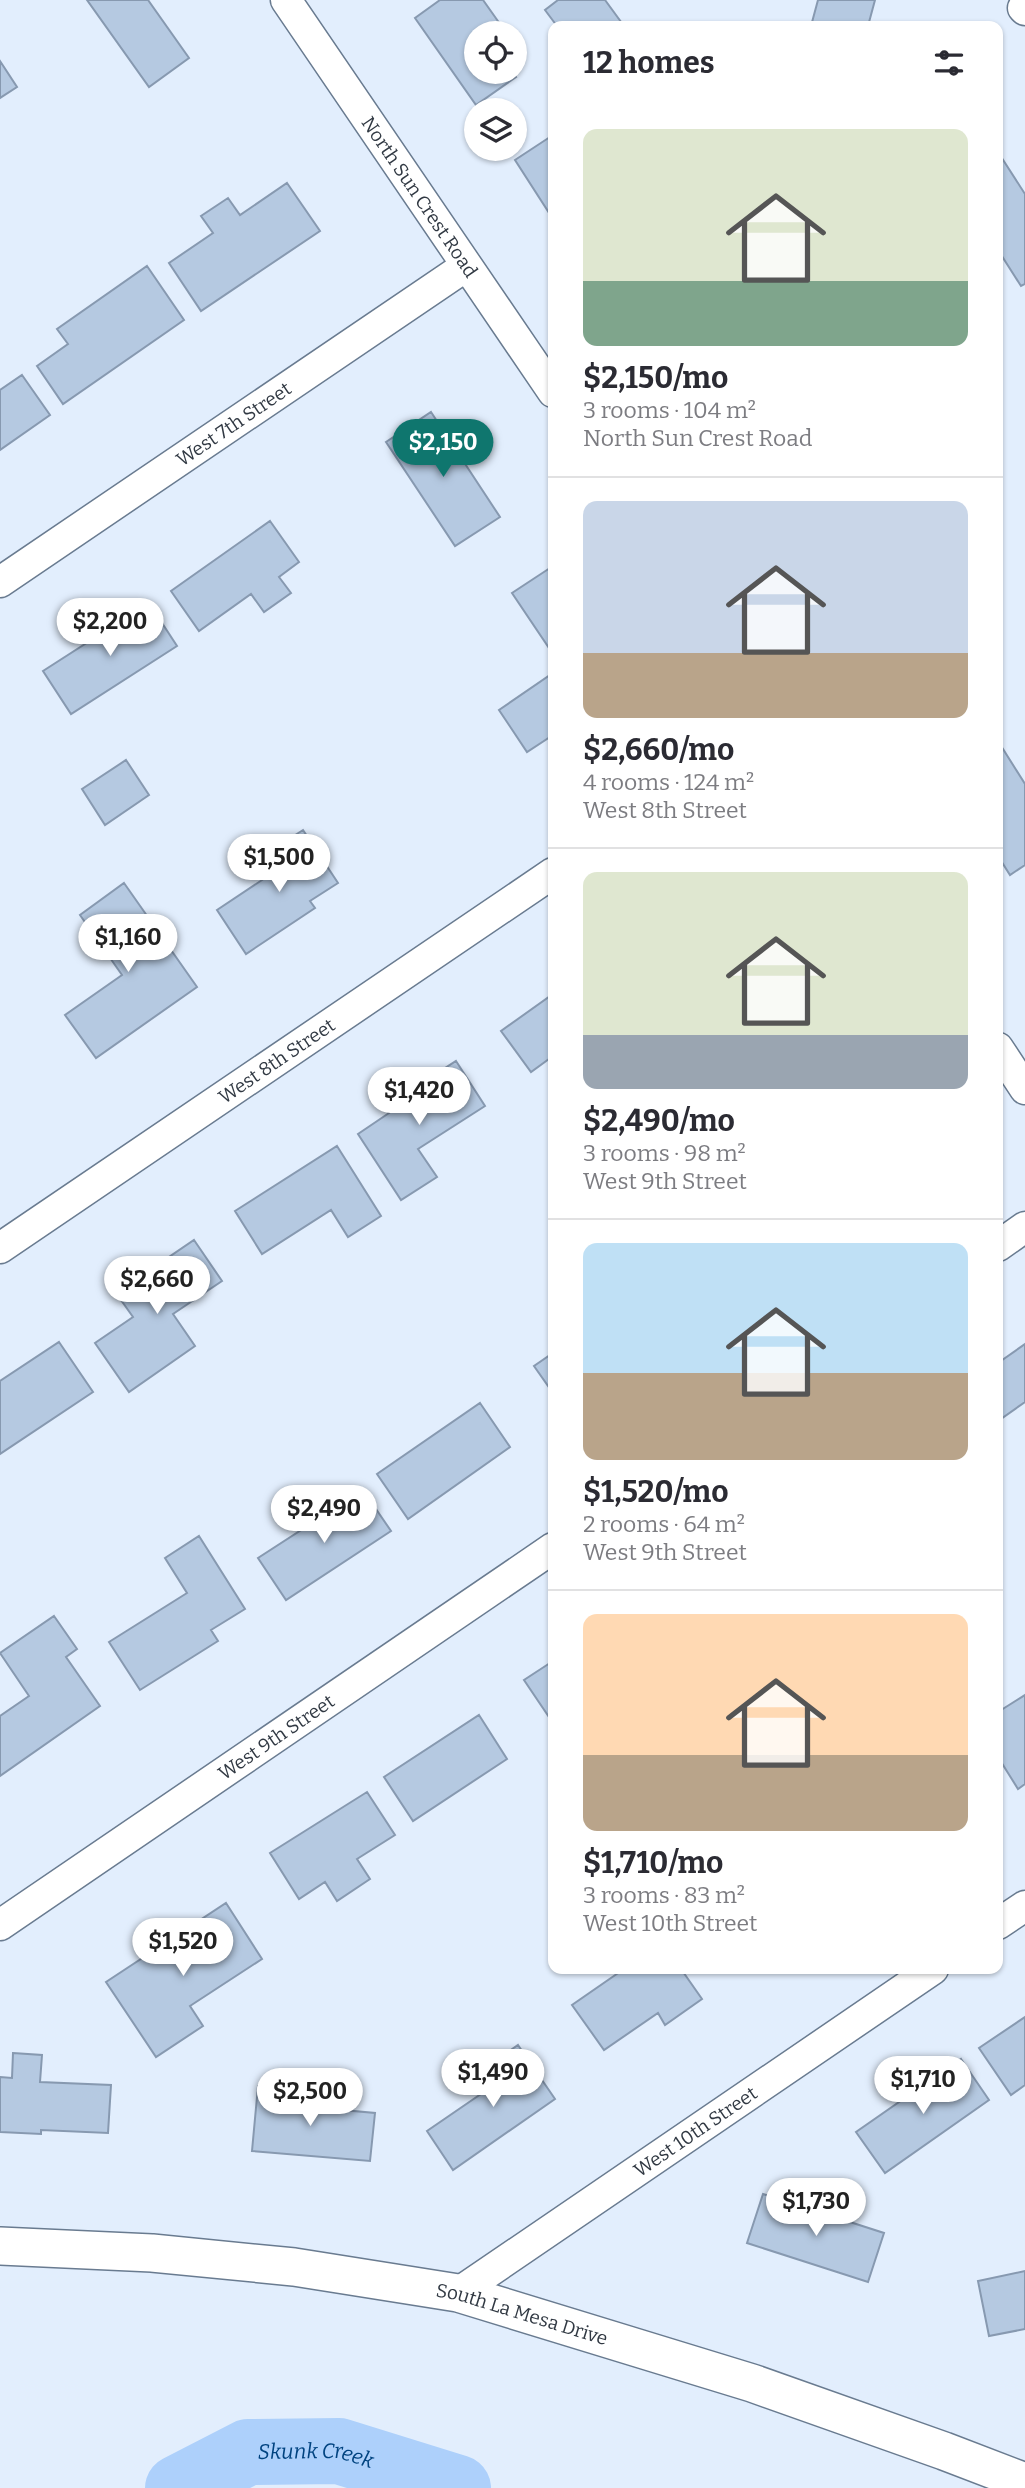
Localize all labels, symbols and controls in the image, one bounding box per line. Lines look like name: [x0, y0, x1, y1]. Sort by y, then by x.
map controls: [464, 21, 527, 161]
button: locate: [464, 21, 527, 84]
icon: filters: [930, 44, 968, 82]
text: 12 homes: [583, 45, 714, 81]
button: layers: [464, 98, 527, 161]
street label: North Sun Crest Road: [357, 112, 482, 282]
icon: home: [713, 175, 839, 301]
text: $2,150/mo: [583, 360, 728, 396]
street label: West 7th Street: [172, 377, 296, 471]
text: 3 rooms · 104 m²: [583, 396, 756, 424]
pin: $2,150: [386, 420, 500, 479]
text: North Sun Crest Road: [583, 424, 812, 452]
text: $2,150: [408, 428, 478, 456]
icon: home: [713, 547, 839, 673]
pin: $2,200: [53, 598, 167, 658]
text: $2,200: [73, 607, 147, 635]
text: $2,660/mo: [583, 732, 734, 768]
text: 4 rooms · 124 m²: [583, 768, 754, 796]
text: West 8th Street: [583, 796, 747, 824]
pin: $1,500: [222, 834, 336, 894]
text: $1,500: [243, 843, 315, 871]
pin: $1,160: [71, 914, 185, 974]
icon: home: [713, 918, 839, 1044]
text: $1,160: [94, 923, 162, 951]
street label: West 8th Street: [214, 1013, 339, 1109]
pin: $1,420: [362, 1068, 476, 1127]
text: $1,420: [384, 1076, 454, 1104]
text: $2,490/mo: [583, 1103, 735, 1139]
text: 3 rooms · 98 m²: [583, 1139, 746, 1167]
text: West 9th Street: [583, 1167, 747, 1195]
pin: $2,660: [100, 1256, 214, 1316]
text: $2,660: [120, 1265, 194, 1293]
icon: home: [713, 1289, 839, 1415]
text: $1,520/mo: [583, 1474, 729, 1510]
pin: $2,490: [267, 1486, 381, 1545]
text: $2,490: [287, 1494, 361, 1522]
text: 2 rooms · 64 m²: [583, 1510, 745, 1538]
text: West 9th Street: [583, 1538, 747, 1566]
icon: home: [713, 1660, 839, 1786]
street label: West 9th Street: [214, 1690, 339, 1785]
text: $1,710/mo: [583, 1845, 723, 1881]
text: 3 rooms · 83 m²: [583, 1881, 745, 1909]
text: West 10th Street: [583, 1909, 757, 1937]
pin: $1,520: [126, 1918, 240, 1978]
text: $1,520: [148, 1927, 218, 1955]
pin: $1,490: [436, 2050, 550, 2109]
pin: $1,710: [866, 2056, 980, 2116]
text: $1,490: [457, 2058, 529, 2086]
text: $1,710: [890, 2065, 956, 2093]
pin: $2,500: [253, 2068, 367, 2128]
text: $2,500: [273, 2077, 347, 2105]
street label: West 10th Street: [629, 2081, 762, 2182]
pin: $1,730: [759, 2178, 873, 2238]
text: $1,730: [782, 2187, 850, 2215]
street label: South La Mesa Drive: [435, 2279, 610, 2350]
water label: Skunk Creek: [257, 2438, 378, 2474]

